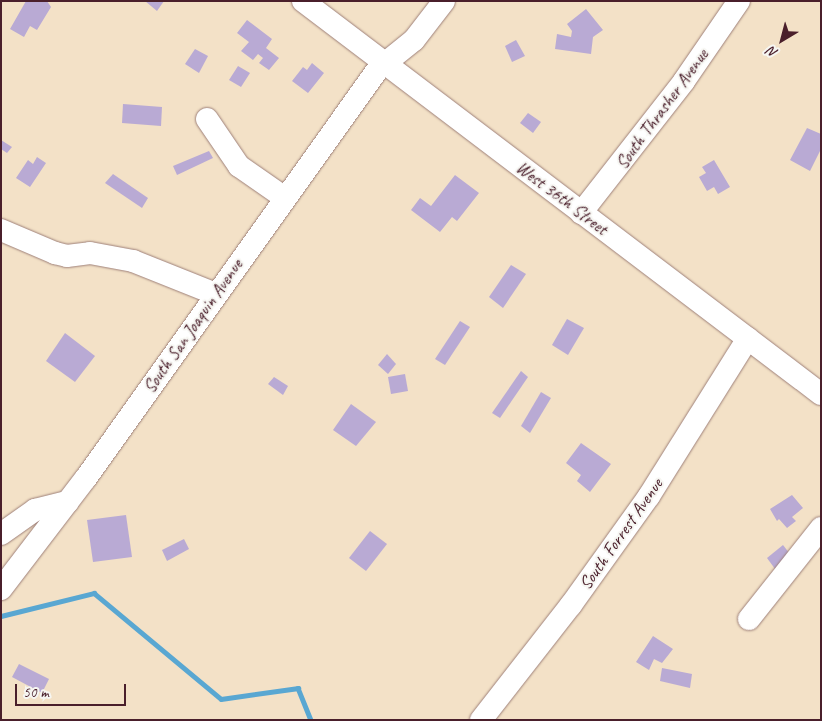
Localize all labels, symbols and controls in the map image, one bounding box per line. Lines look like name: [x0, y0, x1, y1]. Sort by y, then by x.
north arrow: [757, 15, 807, 65]
text: N: [764, 43, 781, 62]
street label: South Thrasher Avenue: [611, 44, 713, 174]
street label: West 36th Street: [512, 156, 612, 240]
street label: South San Joaquin Avenue: [139, 255, 247, 397]
street label: South Forrest Avenue: [575, 474, 667, 594]
scale bar: [18, 674, 129, 706]
text: 50 m: [23, 683, 49, 702]

